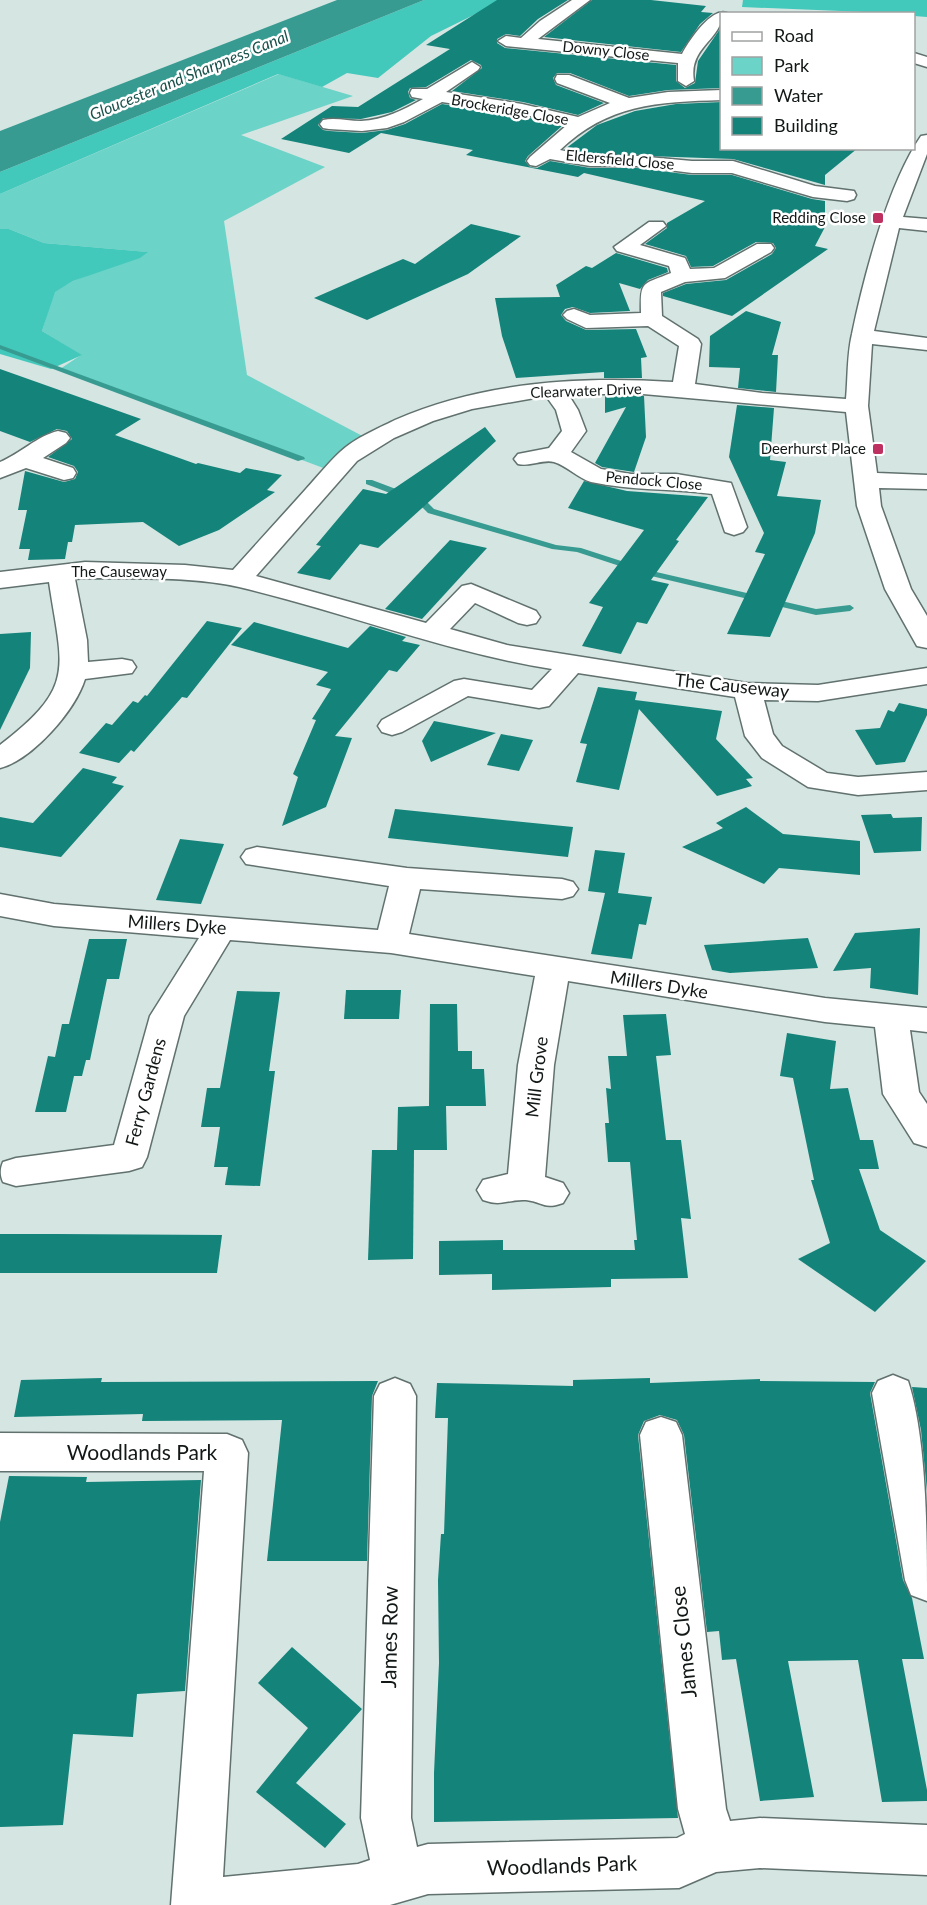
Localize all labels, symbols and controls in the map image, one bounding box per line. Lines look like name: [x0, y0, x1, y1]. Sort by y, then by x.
legend: [720, 12, 915, 150]
text: Road: [774, 24, 814, 46]
water label: Gloucester and Sharpness Canal: [87, 26, 291, 123]
street label: Downy Close: [562, 36, 651, 64]
text: Park: [774, 54, 810, 76]
text: Water: [774, 84, 823, 106]
street label: Brockeridge Close: [450, 90, 570, 128]
text: Building: [774, 114, 838, 136]
street label: Eldersfield Close: [565, 145, 675, 173]
place label: Redding Close: [772, 208, 866, 226]
marker: Redding Close: [871, 211, 885, 225]
street label: Clearwater Drive: [530, 379, 642, 401]
place label: Deerhurst Place: [761, 439, 866, 457]
marker: Deerhurst Place: [871, 442, 885, 456]
street label: Pendock Close: [605, 467, 703, 493]
street label: The Causeway: [71, 562, 167, 580]
street label: The Causeway: [674, 668, 791, 702]
street label: Millers Dyke: [127, 910, 227, 938]
street label: Millers Dyke: [609, 965, 710, 1003]
street label: Ferry Gardens: [120, 1035, 170, 1148]
street label: Mill Grove: [520, 1035, 552, 1119]
street label: Woodlands Park: [67, 1439, 218, 1464]
street label: James Row: [375, 1585, 402, 1688]
street label: James Close: [664, 1585, 701, 1700]
street label: Woodlands Park: [486, 1849, 638, 1880]

